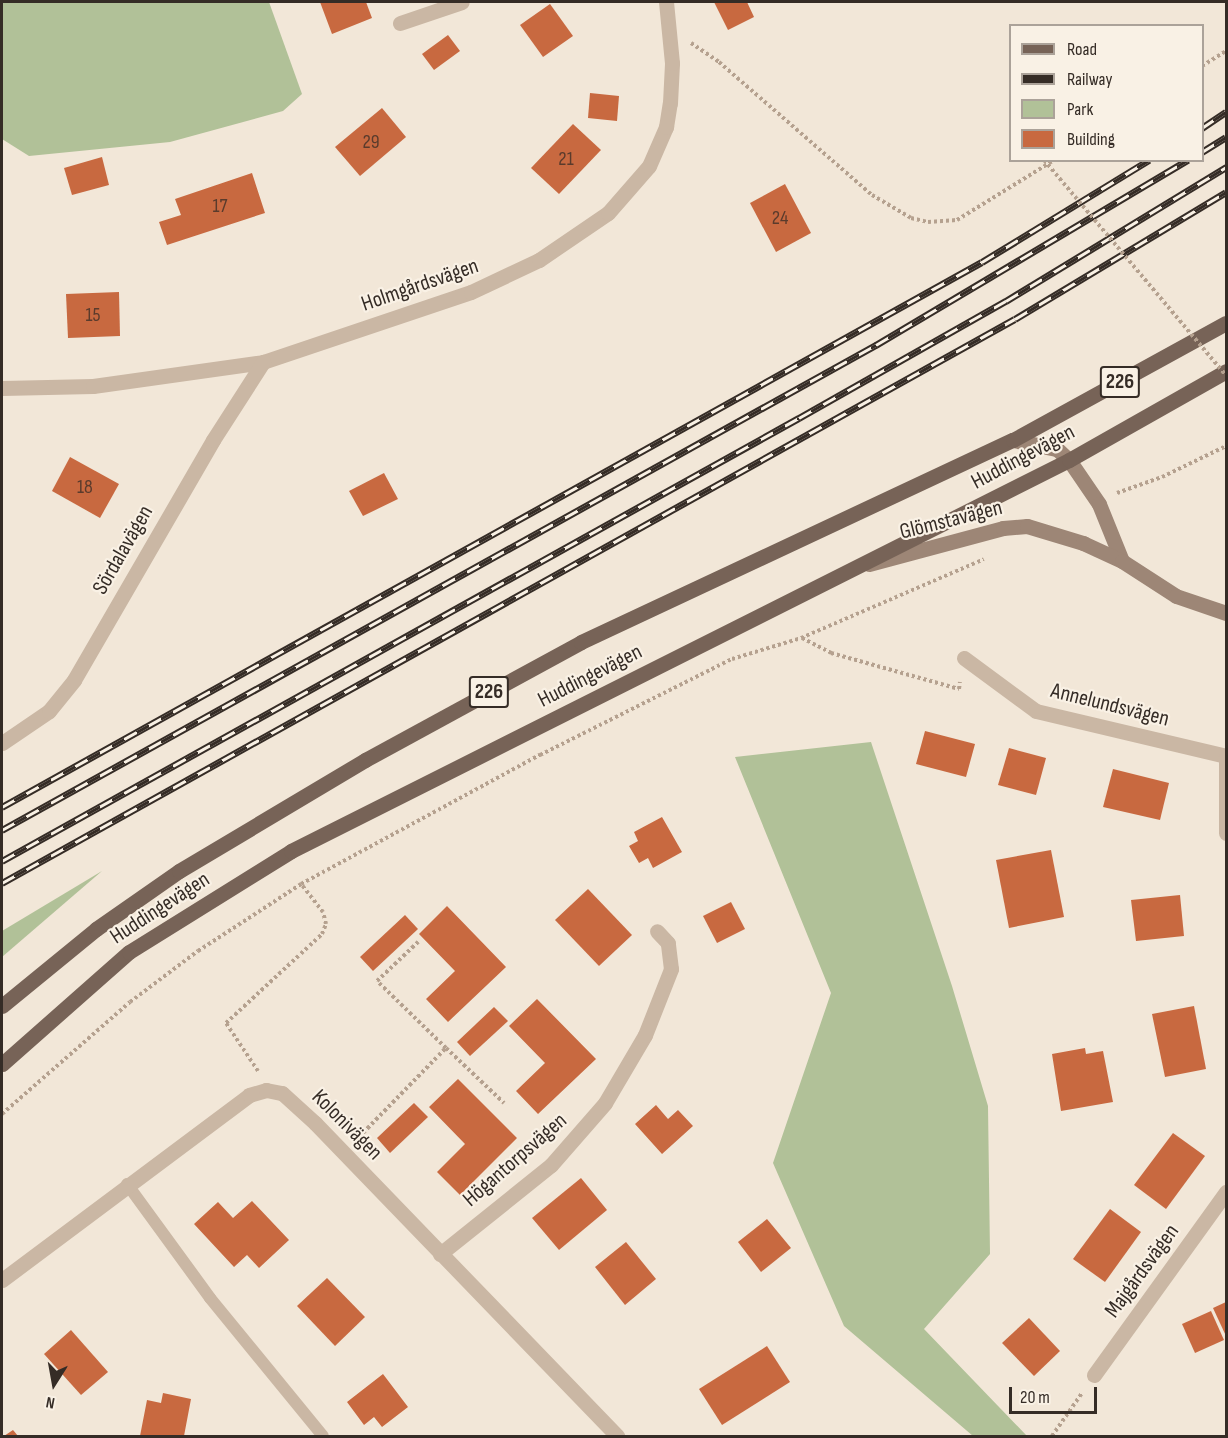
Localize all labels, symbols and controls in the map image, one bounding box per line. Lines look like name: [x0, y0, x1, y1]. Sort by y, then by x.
legend: [1009, 24, 1204, 162]
text: Road: [1067, 39, 1097, 60]
text: Railway: [1067, 69, 1112, 90]
text: Park: [1067, 99, 1093, 120]
text: Building: [1067, 129, 1115, 150]
house number: 29: [362, 130, 380, 154]
house number: 21: [558, 147, 574, 171]
house number: 17: [213, 194, 227, 218]
house number: 24: [772, 206, 788, 230]
street label: Holmgårdsvägen: [358, 253, 482, 317]
house number: 15: [85, 303, 101, 327]
road number: 226: [1099, 364, 1141, 400]
street label: Huddingevägen: [967, 419, 1079, 495]
house number: 18: [77, 475, 93, 499]
street label: Glömstavägen: [897, 495, 1005, 545]
street label: Sördalavägen: [87, 501, 159, 599]
street label: Huddingevägen: [534, 639, 646, 713]
road number: 226: [468, 674, 510, 710]
street label: Annelundsvägen: [1048, 678, 1172, 732]
street label: Huddingevägen: [105, 866, 215, 950]
street label: Kolonivägen: [306, 1084, 388, 1166]
street label: Högantorpsvägen: [458, 1108, 572, 1212]
street label: Majgårdsvägen: [1099, 1219, 1185, 1323]
north arrow: [24, 1354, 84, 1414]
scale bar: [1012, 1375, 1100, 1413]
text: 20 m: [1020, 1387, 1050, 1408]
text: N: [44, 1392, 56, 1412]

